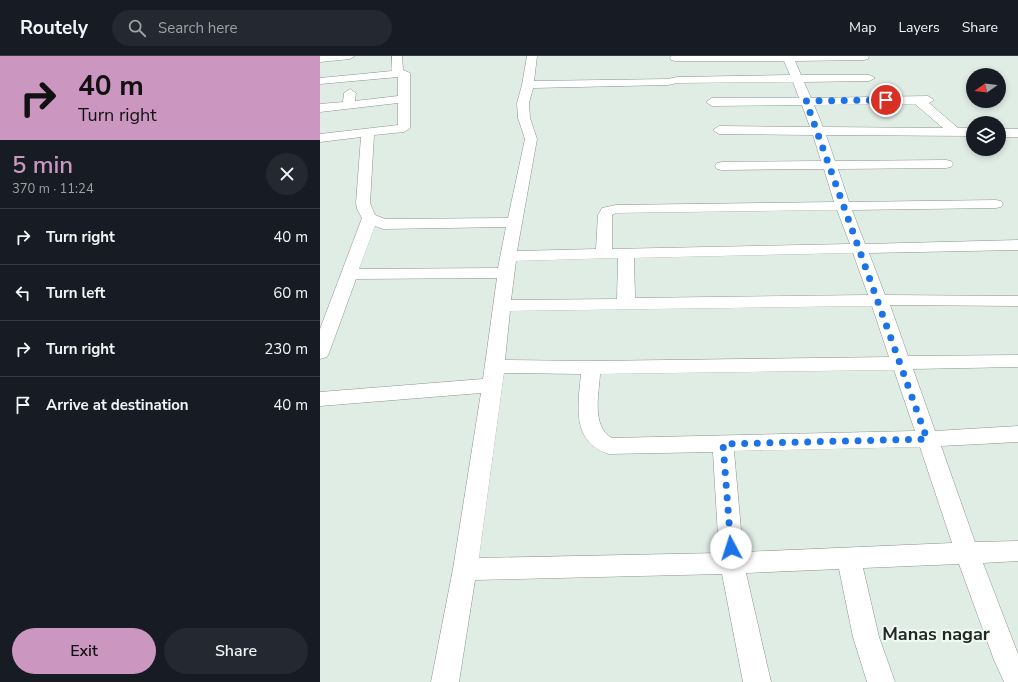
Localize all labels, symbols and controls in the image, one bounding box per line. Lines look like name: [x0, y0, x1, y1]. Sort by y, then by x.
search box: [112, 10, 392, 46]
text: Routely: [20, 15, 88, 41]
icon: search: [126, 17, 148, 39]
text: Search here: [158, 18, 238, 38]
text: Map: [849, 18, 876, 37]
text: Layers: [898, 18, 940, 37]
text: Share: [962, 18, 998, 37]
text: 40 m: [78, 67, 144, 105]
north arrow: [966, 68, 1006, 108]
map controls: [966, 68, 1006, 156]
icon: right: [12, 72, 64, 124]
pin: [869, 83, 903, 117]
icon: arrive: [875, 89, 897, 111]
text: Turn right: [78, 103, 157, 127]
button: layers: [966, 116, 1006, 156]
text: 5 min: [12, 149, 73, 181]
button: close: [266, 153, 308, 195]
text: 370 m · 11:24: [12, 180, 94, 198]
icon: right: [12, 226, 34, 248]
text: Turn right: [46, 227, 115, 247]
text: 40 m: [273, 227, 308, 247]
icon: left: [12, 282, 34, 304]
text: Turn left: [46, 283, 105, 303]
text: 60 m: [273, 283, 308, 303]
icon: right: [12, 338, 34, 360]
text: Turn right: [46, 339, 115, 359]
text: 230 m: [264, 339, 308, 359]
icon: arrive: [12, 394, 34, 416]
text: Arrive at destination: [46, 395, 189, 415]
text: 40 m: [273, 395, 308, 415]
position arrow: [710, 527, 752, 569]
district label: Manas nagar: [882, 622, 990, 646]
button: Exit: [12, 628, 156, 674]
button: Share: [164, 628, 308, 674]

